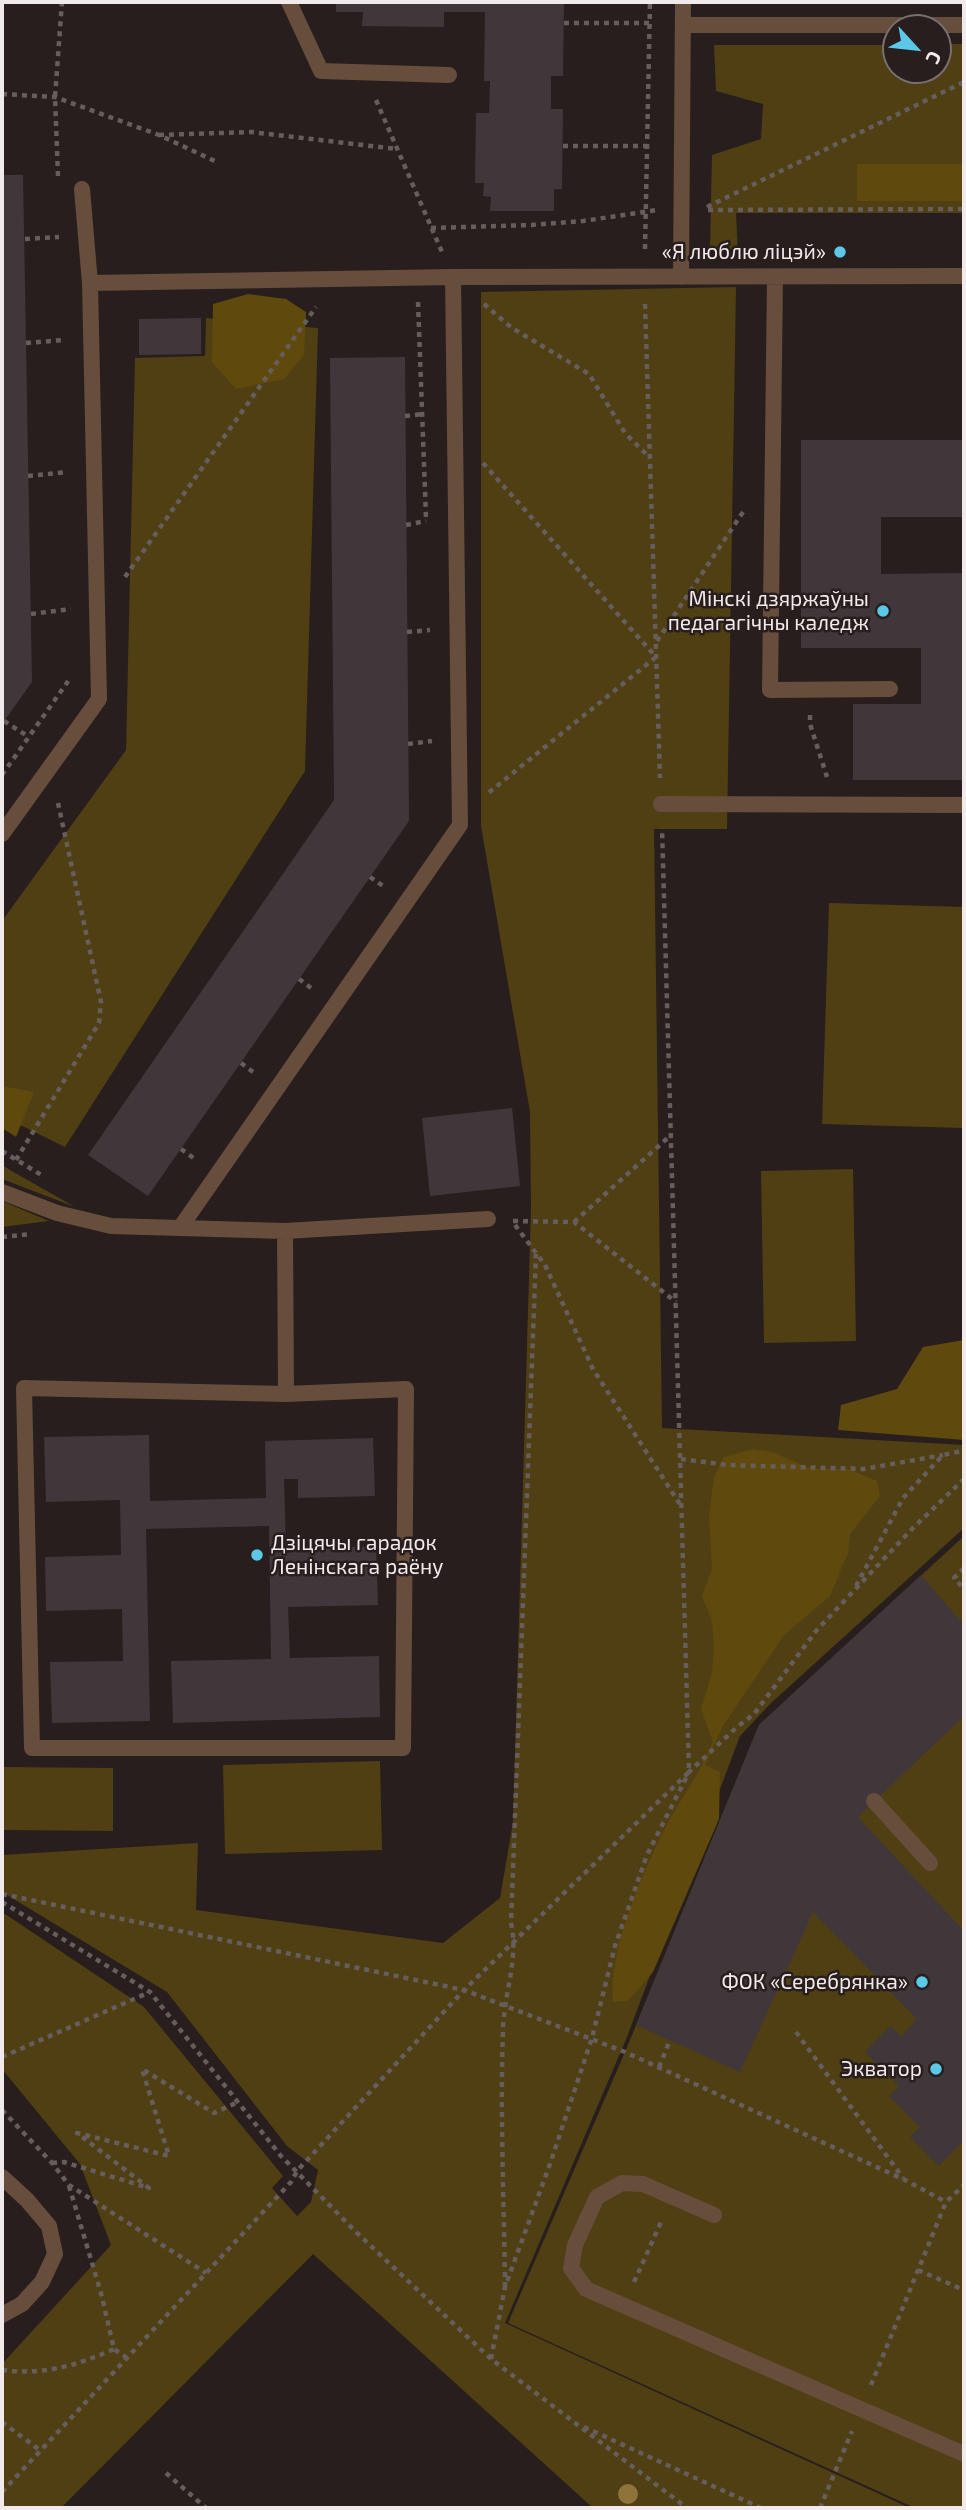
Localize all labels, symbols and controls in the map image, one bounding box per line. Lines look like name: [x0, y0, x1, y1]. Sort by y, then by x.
north arrow: [882, 14, 952, 84]
text: С: [922, 48, 947, 68]
place label: «Я люблю ліцэй»: [662, 239, 826, 265]
marker: «Я люблю ліцэй»: [832, 244, 848, 260]
place label: Мінскі дзяржаўны педагагічны каледж: [668, 586, 869, 636]
marker: Мінскі дзяржаўны педагагічны каледж: [875, 603, 891, 619]
place label: Дзіцячы гарадок Ленінскага раёну: [271, 1530, 443, 1580]
marker: Дзіцячы гарадок Ленінскага раёну: [249, 1547, 265, 1563]
place label: ФОК «Серебрянка»: [722, 1969, 908, 1995]
marker: ФОК «Серебрянка»: [914, 1974, 930, 1990]
place label: Экватор: [841, 2056, 922, 2082]
marker: Экватор: [928, 2061, 944, 2077]

